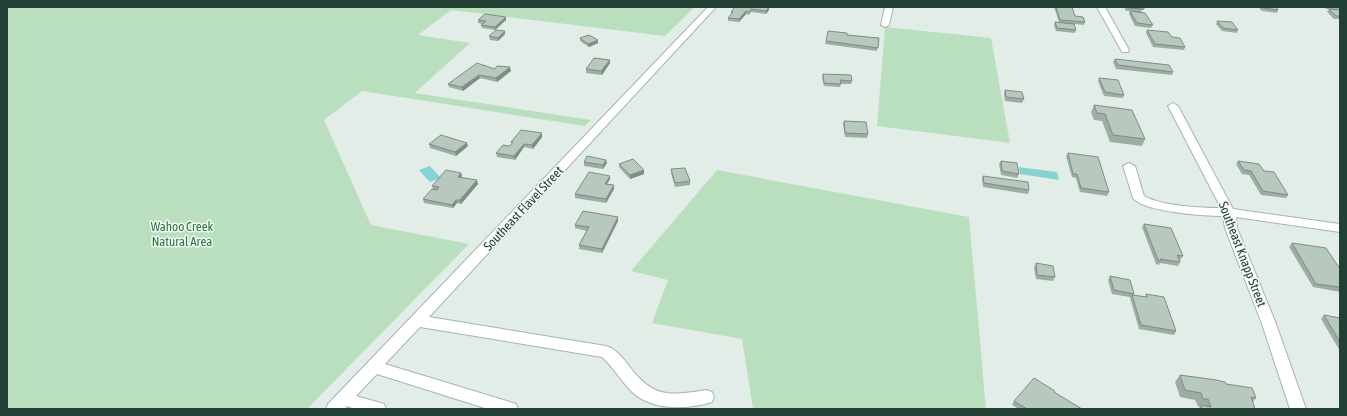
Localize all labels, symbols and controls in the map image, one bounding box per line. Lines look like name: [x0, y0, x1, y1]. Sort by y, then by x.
street label: Southeast Flavel Street: [481, 163, 566, 254]
street label: Southeast Knapp Street: [1216, 200, 1270, 309]
park label: Wahoo Creek Natural Area: [151, 219, 214, 249]

